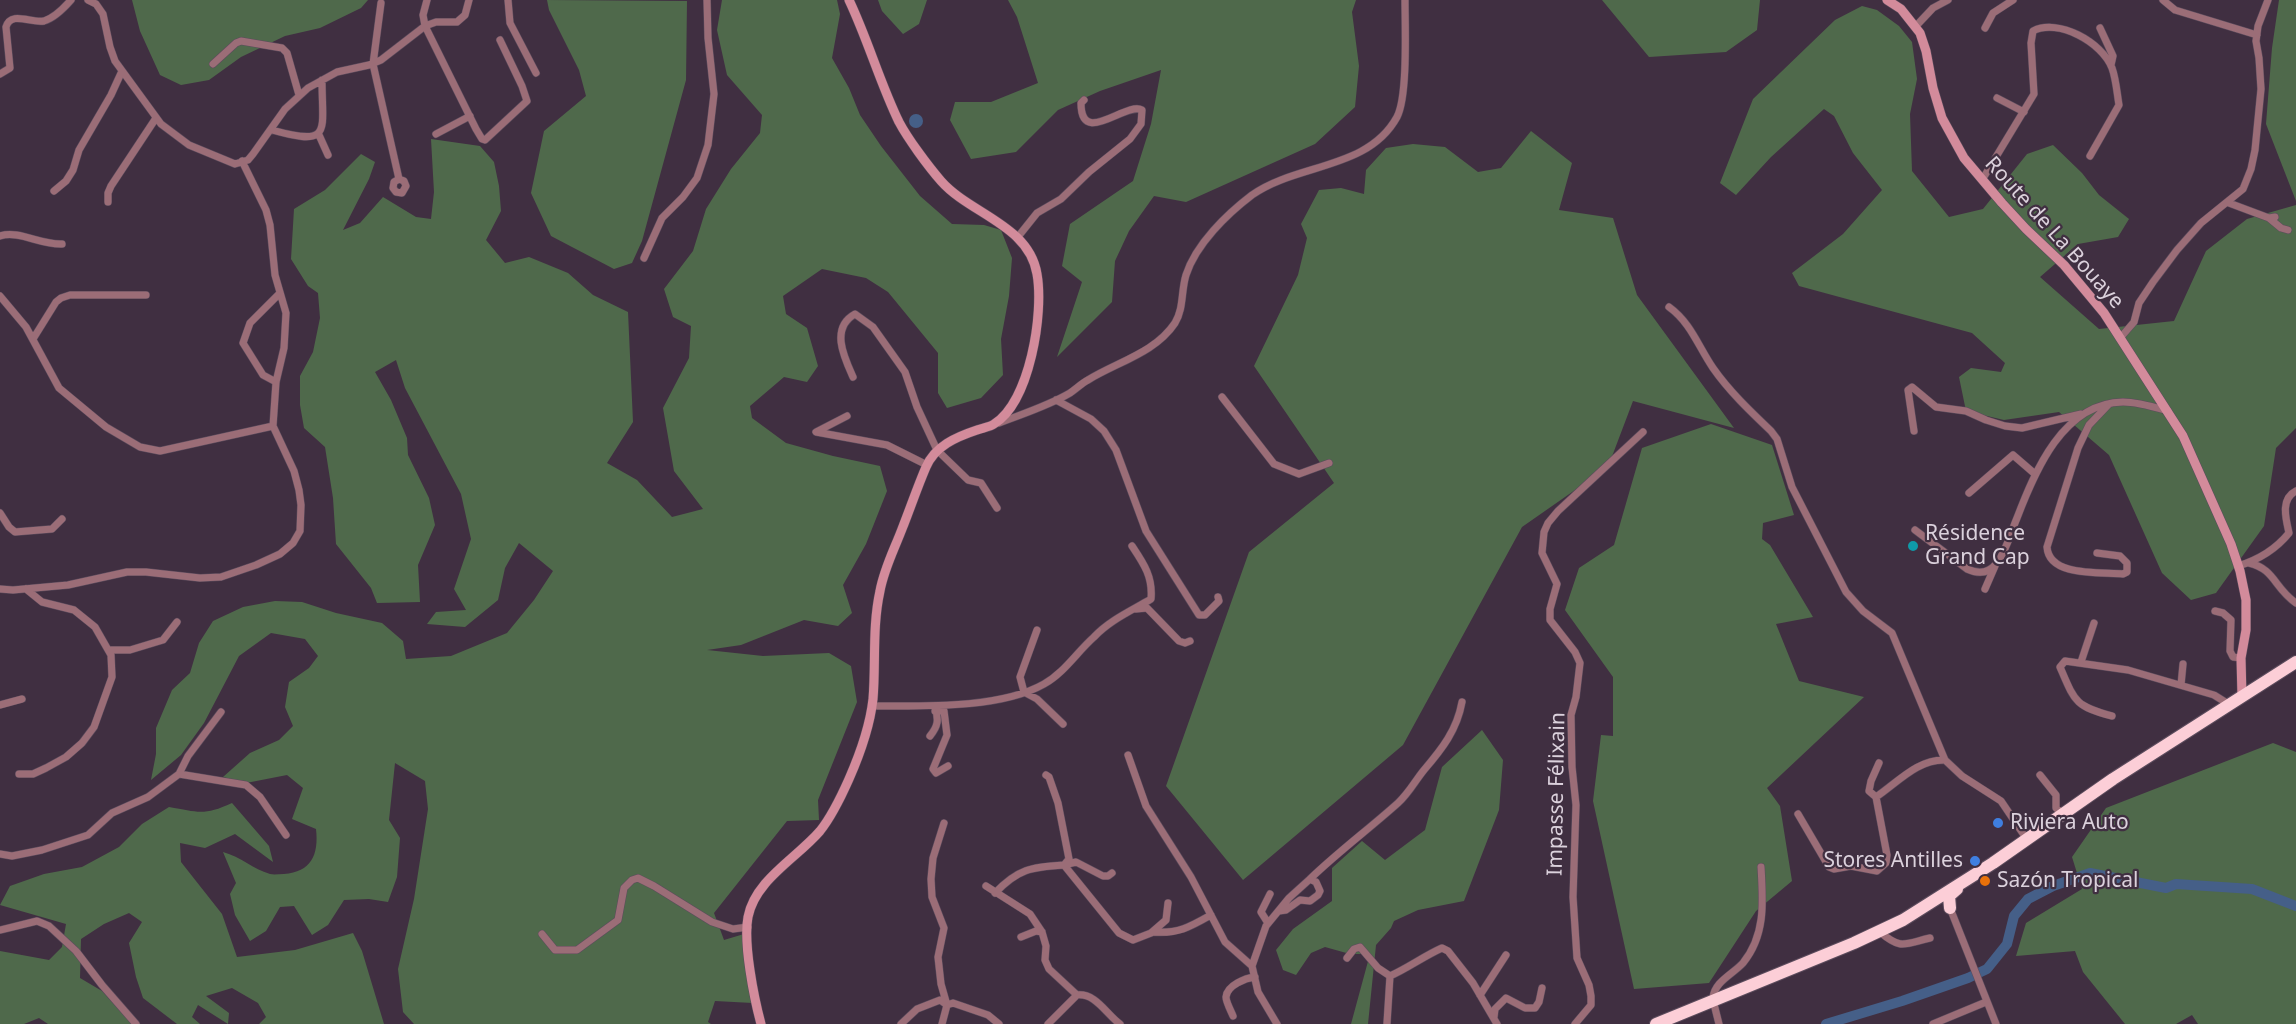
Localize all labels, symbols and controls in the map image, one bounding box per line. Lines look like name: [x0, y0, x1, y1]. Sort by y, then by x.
street label: Route de La Bouaye: [1979, 152, 2129, 314]
place label: Résidence Grand Cap: [1925, 521, 2030, 571]
marker: Résidence Grand Cap: [1906, 539, 1920, 553]
street label: Impasse Félixain: [1543, 712, 1571, 876]
place label: Riviera Auto: [2010, 810, 2129, 836]
marker: Riviera Auto: [1991, 816, 2005, 830]
place label: Stores Antilles: [1823, 848, 1963, 874]
marker: Stores Antilles: [1968, 854, 1982, 868]
place label: Sazón Tropical: [1997, 868, 2139, 894]
marker: Sazón Tropical: [1978, 874, 1992, 888]

